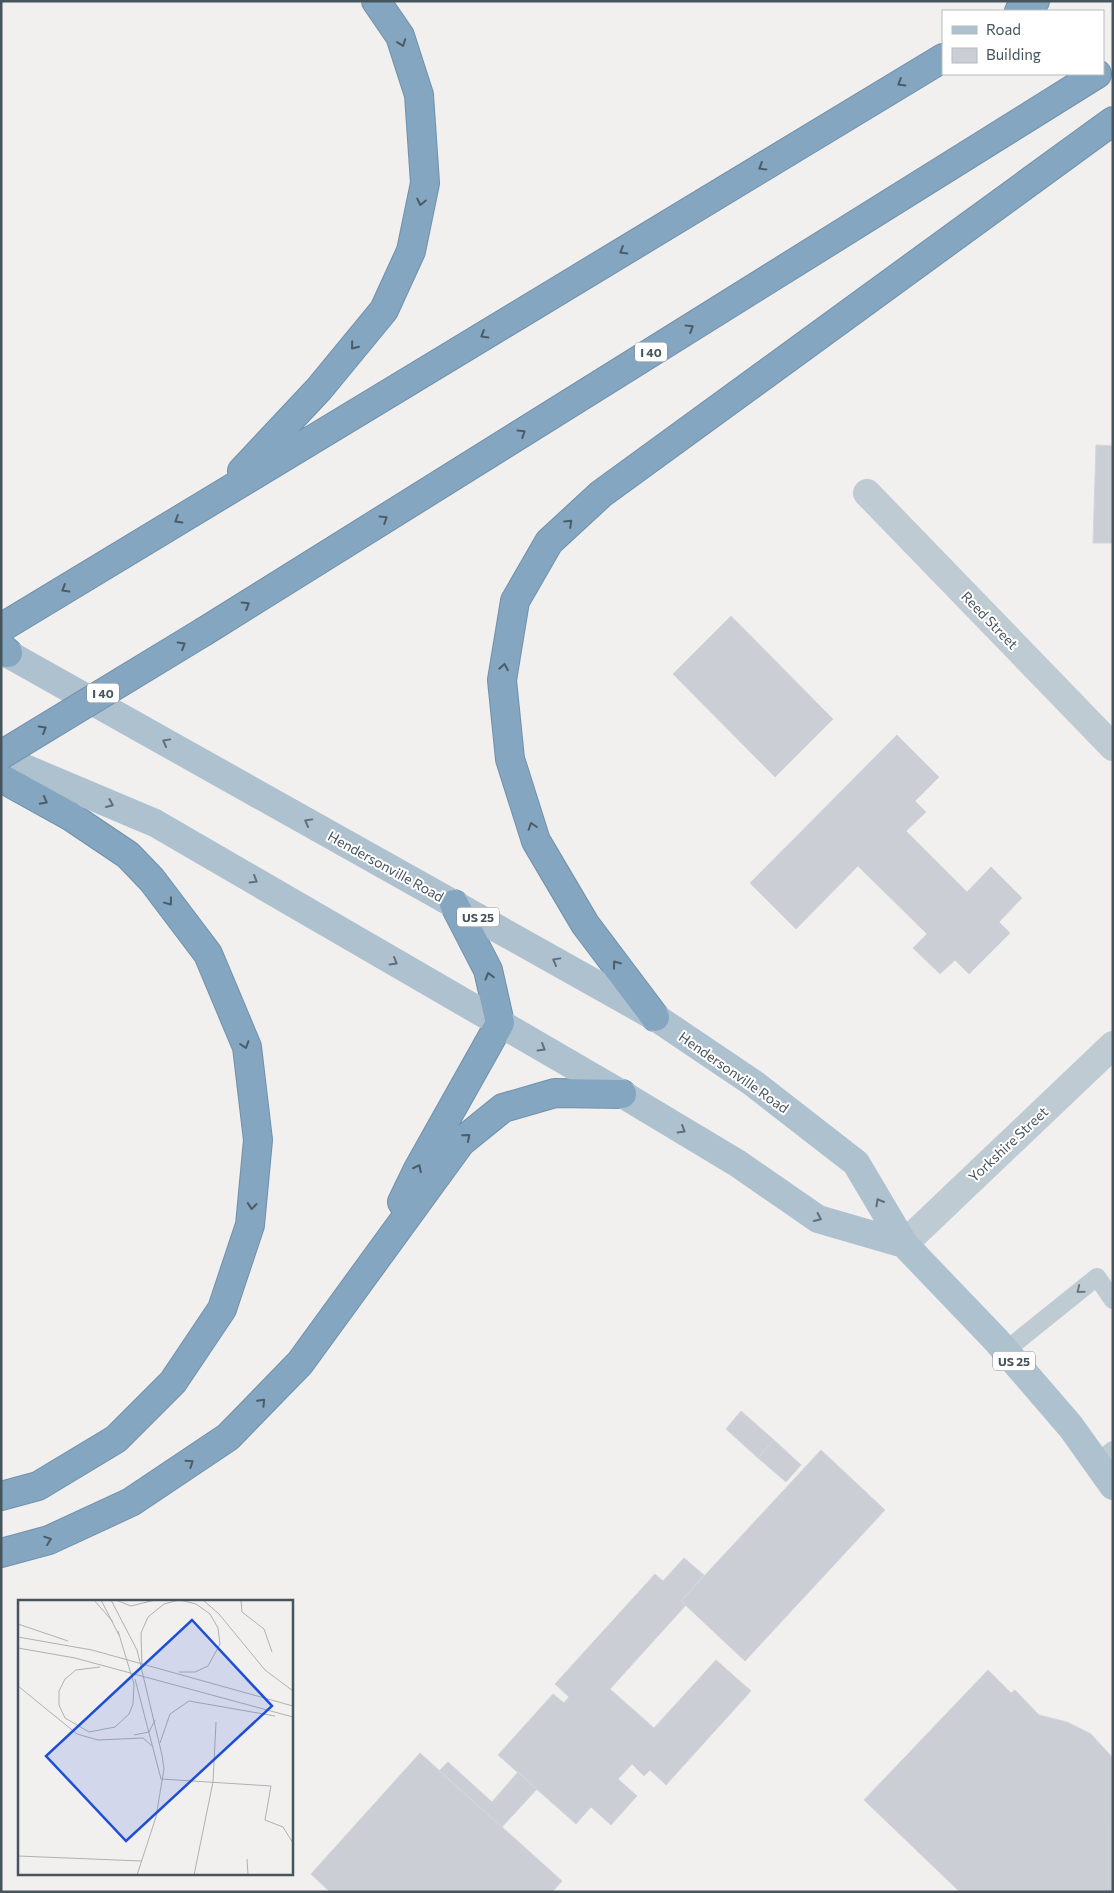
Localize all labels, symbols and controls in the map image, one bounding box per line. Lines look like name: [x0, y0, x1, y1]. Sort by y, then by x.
legend: [942, 10, 1104, 75]
text: Road: [986, 20, 1021, 38]
one-way arrow: [396, 38, 406, 46]
text: Building: [986, 45, 1041, 63]
one-way arrow: [898, 77, 907, 87]
one-way arrow: [759, 161, 768, 171]
one-way arrow: [416, 197, 427, 206]
one-way arrow: [619, 245, 628, 255]
one-way arrow: [684, 325, 693, 335]
one-way arrow: [480, 329, 489, 339]
one-way arrow: [351, 341, 360, 350]
road number: I 40: [635, 342, 667, 362]
one-way arrow: [516, 430, 526, 439]
one-way arrow: [174, 514, 183, 524]
one-way arrow: [379, 516, 388, 526]
one-way arrow: [564, 520, 573, 529]
one-way arrow: [61, 582, 70, 592]
street label: Reed Street: [958, 587, 1022, 653]
one-way arrow: [241, 602, 250, 612]
one-way arrow: [176, 642, 185, 652]
one-way arrow: [499, 663, 509, 672]
road number: I 40: [87, 684, 119, 702]
one-way arrow: [37, 726, 46, 736]
one-way arrow: [162, 738, 171, 748]
one-way arrow: [39, 795, 48, 805]
one-way arrow: [106, 799, 114, 809]
one-way arrow: [304, 818, 313, 828]
one-way arrow: [527, 822, 537, 830]
street label: Hendersonville Road: [325, 827, 447, 905]
one-way arrow: [248, 874, 257, 884]
one-way arrow: [163, 896, 172, 906]
road number: US 25: [457, 908, 499, 926]
one-way arrow: [389, 956, 398, 966]
one-way arrow: [553, 958, 562, 968]
one-way arrow: [613, 961, 621, 970]
one-way arrow: [484, 971, 495, 980]
street label: Hendersonville Road: [676, 1028, 792, 1116]
one-way arrow: [239, 1040, 249, 1048]
one-way arrow: [536, 1041, 545, 1051]
street label: Yorkshire Street: [965, 1103, 1051, 1185]
one-way arrow: [676, 1124, 685, 1134]
one-way arrow: [462, 1134, 471, 1143]
one-way arrow: [412, 1165, 422, 1174]
one-way arrow: [875, 1199, 885, 1208]
one-way arrow: [247, 1202, 258, 1210]
one-way arrow: [813, 1212, 822, 1222]
one-way arrow: [1077, 1285, 1086, 1293]
road number: US 25: [993, 1352, 1035, 1370]
one-way arrow: [256, 1399, 265, 1408]
one-way arrow: [185, 1459, 194, 1469]
one-way arrow: [43, 1536, 52, 1546]
inset map: [18, 1600, 292, 1876]

